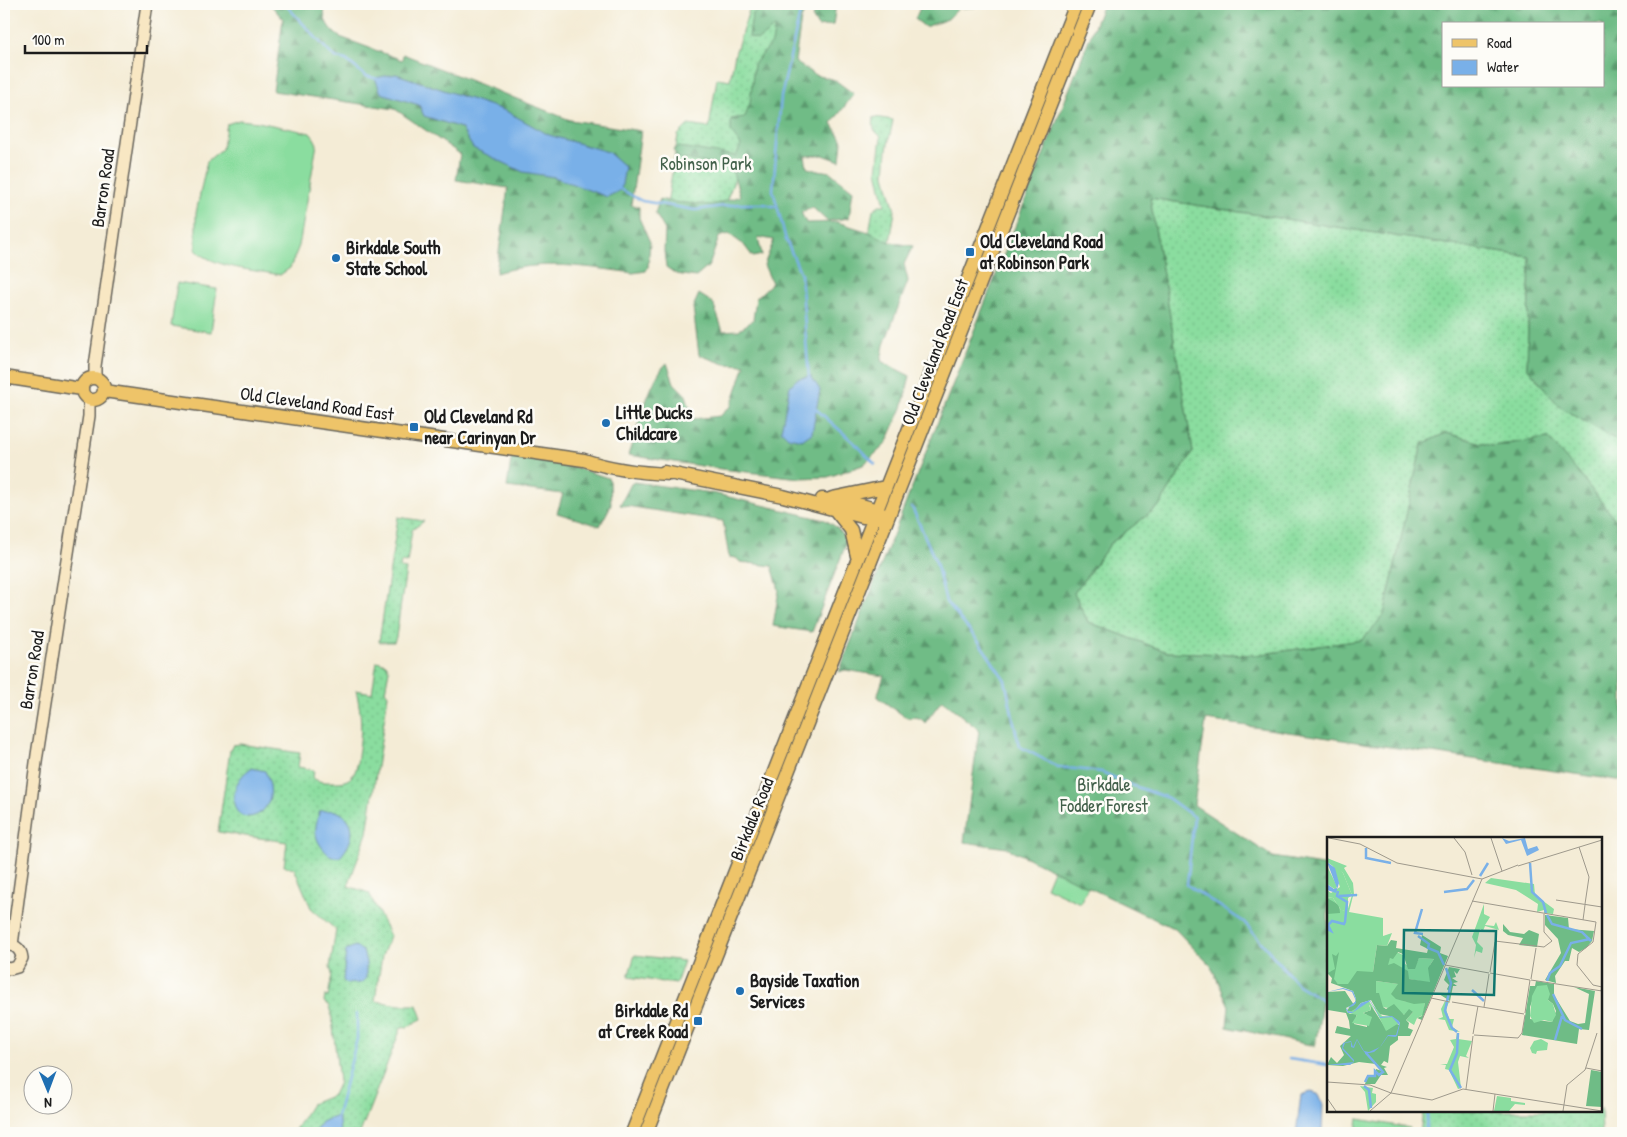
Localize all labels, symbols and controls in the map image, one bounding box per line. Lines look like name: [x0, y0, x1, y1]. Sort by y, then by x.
scale bar: [25, 22, 148, 54]
legend: [1442, 22, 1604, 88]
text: 100 m: [32, 29, 65, 50]
text: Road: [1487, 32, 1512, 53]
text: Water: [1487, 56, 1519, 77]
street label: Barron Road: [85, 147, 120, 229]
park label: Robinson Park: [660, 151, 752, 176]
place label: Old Cleveland Road at Robinson Park: [980, 229, 1103, 275]
place label: Birkdale South State School: [346, 235, 441, 281]
marker: Old Cleveland Road at Robinson Park: [964, 246, 976, 258]
marker: Birkdale South State School: [330, 252, 342, 264]
street label: Old Cleveland Road East: [895, 274, 974, 429]
street label: Old Cleveland Road East: [239, 380, 396, 427]
place label: Little Ducks Childcare: [616, 400, 692, 446]
place label: Old Cleveland Rd near Carinyan Dr: [424, 404, 536, 451]
marker: Little Ducks Childcare: [600, 417, 612, 429]
marker: Old Cleveland Rd near Carinyan Dr: [408, 421, 420, 433]
street label: Barron Road: [13, 629, 50, 711]
park label: Birkdale Fodder Forest: [1059, 772, 1149, 818]
street label: Birkdale Road: [724, 774, 779, 864]
inset map: [1327, 837, 1602, 1112]
place label: Bayside Taxation Services: [750, 968, 859, 1014]
marker: Bayside Taxation Services: [734, 985, 746, 997]
place label: Birkdale Rd at Creek Road: [598, 998, 688, 1044]
marker: Birkdale Rd at Creek Road: [692, 1015, 704, 1027]
north arrow: [22, 1064, 72, 1114]
text: N: [44, 1094, 52, 1113]

